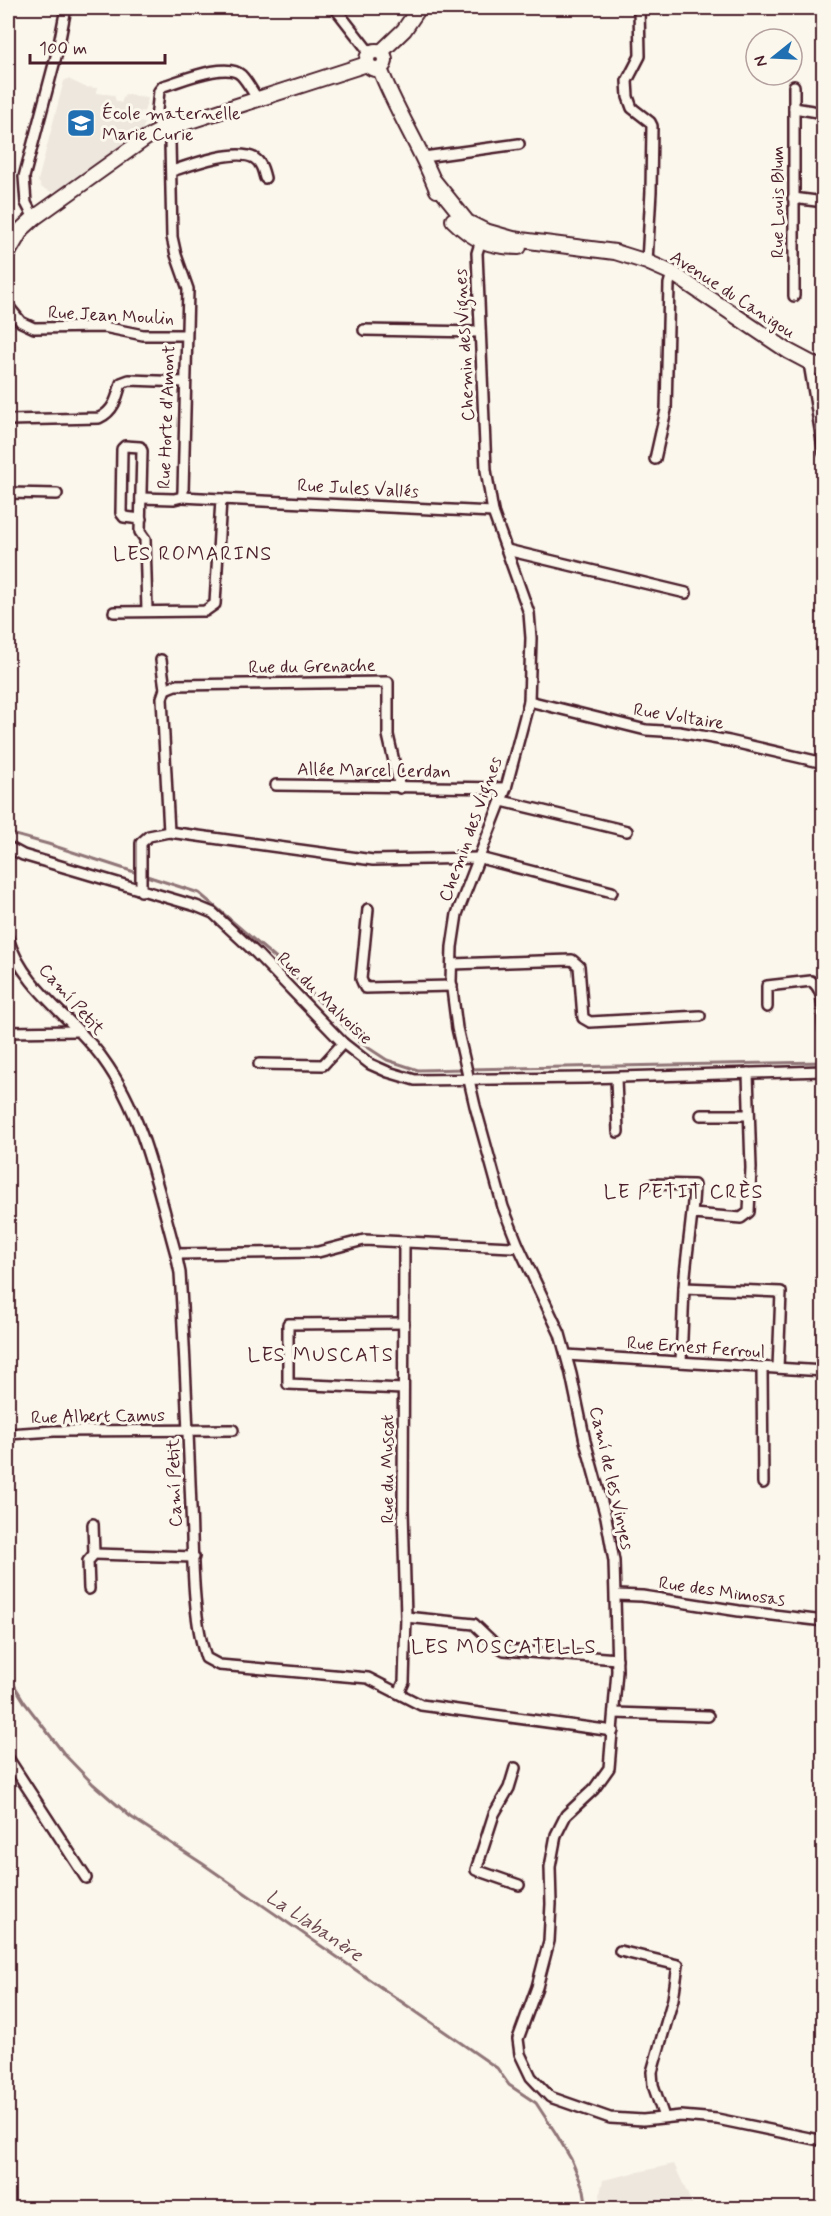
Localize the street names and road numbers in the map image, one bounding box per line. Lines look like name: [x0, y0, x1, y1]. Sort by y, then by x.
street label: Rue Louis Blum: [766, 146, 790, 258]
street label: Avenue du Canigou: [665, 245, 800, 344]
street label: Chemin des Vignes: [449, 268, 483, 422]
street label: Rue Jean Moulin: [47, 301, 175, 331]
street label: Rue Horte d'Amont: [152, 345, 182, 489]
street label: Rue Jules Vallés: [297, 474, 419, 504]
street label: Rue du Grenache: [248, 654, 376, 680]
street label: Rue Voltaire: [632, 698, 726, 736]
street label: Chemin des Vignes: [434, 753, 510, 906]
street label: Allée Marcel Cerdan: [297, 758, 451, 784]
street label: Rue du Malvoisie: [271, 947, 377, 1051]
street label: Camí Petit: [33, 959, 110, 1041]
street label: Rue Ernest Ferroul: [626, 1331, 766, 1365]
street label: Rue Albert Camus: [31, 1404, 165, 1430]
street label: Camí de les Vinyes: [583, 1404, 639, 1552]
street label: Rue du Muscat: [376, 1414, 400, 1523]
street label: Camí Petit: [161, 1438, 189, 1528]
street label: Rue des Mimosas: [657, 1571, 787, 1613]

